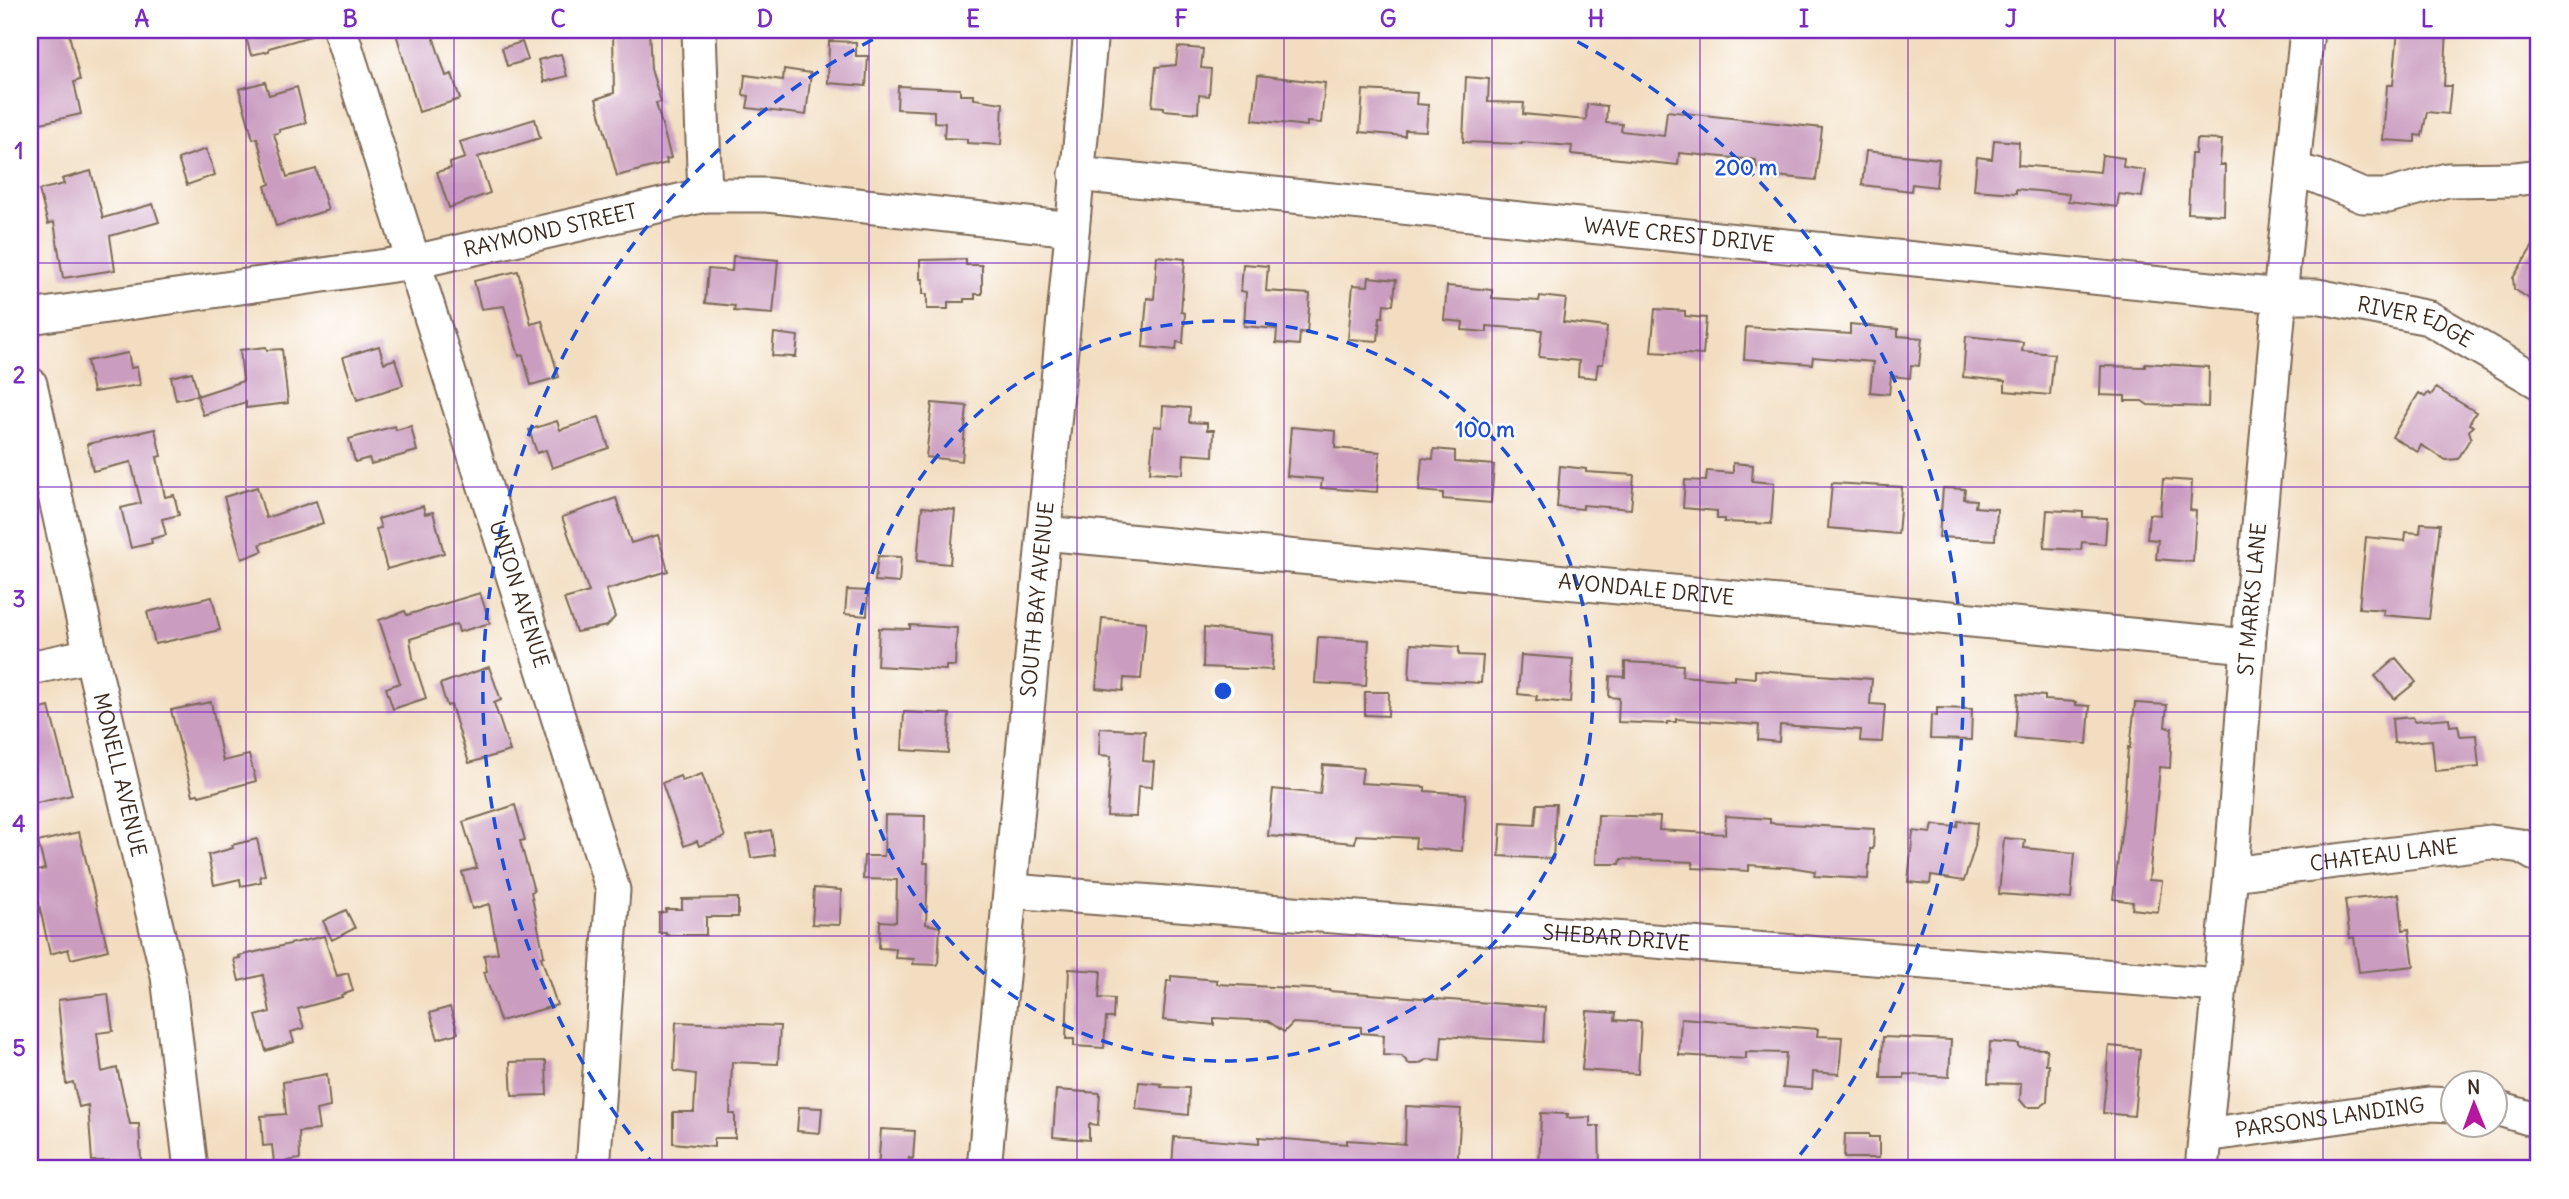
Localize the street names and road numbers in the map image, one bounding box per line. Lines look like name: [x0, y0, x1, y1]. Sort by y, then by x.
street label: RAYMOND STREET: [461, 197, 640, 263]
street label: WAVE CREST DRIVE: [1582, 211, 1776, 258]
street label: RIVER EDGE: [2355, 290, 2478, 354]
street label: SOUTH BAY AVENUE: [1014, 501, 1060, 698]
street label: UNION AVENUE: [484, 517, 556, 671]
street label: ST MARKS LANE: [2232, 522, 2272, 676]
street label: AVONDALE DRIVE: [1557, 567, 1736, 611]
street label: MONELL AVENUE: [88, 690, 153, 859]
street label: CHATEAU LANE: [2308, 832, 2459, 877]
street label: SHEBAR DRIVE: [1542, 918, 1691, 957]
street label: PARSONS LANDING: [2233, 1091, 2426, 1144]

